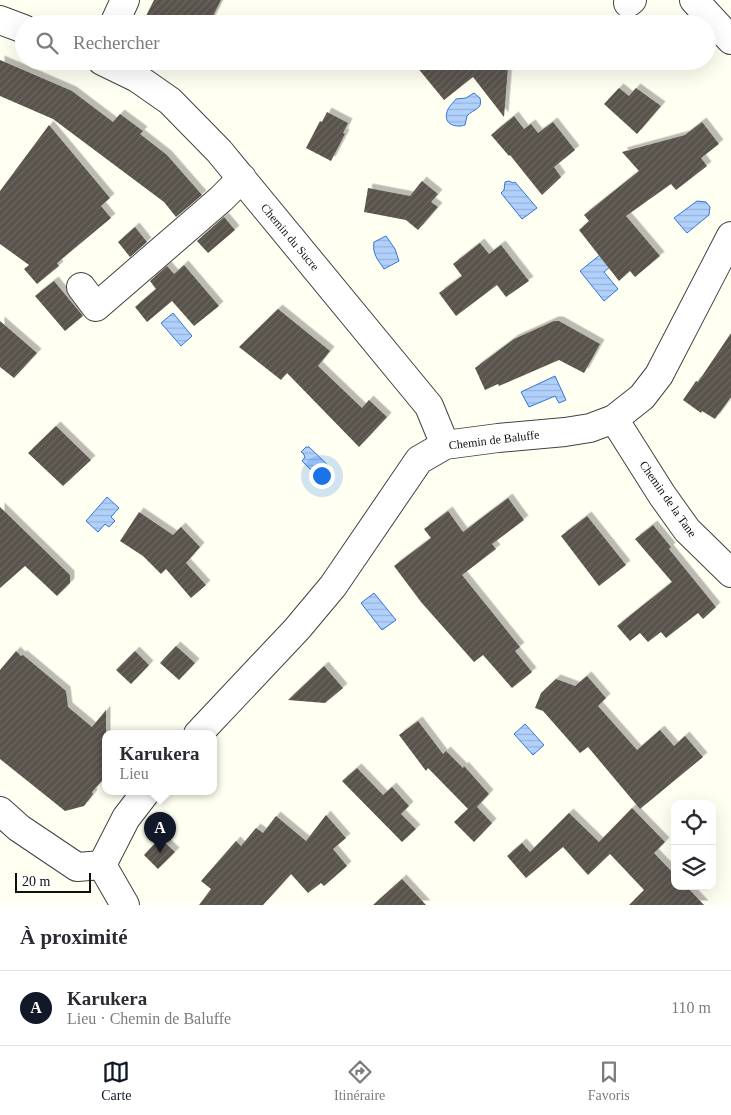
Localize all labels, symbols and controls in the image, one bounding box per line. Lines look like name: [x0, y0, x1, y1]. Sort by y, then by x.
search box: [15, 15, 716, 70]
icon: search: [33, 29, 61, 57]
text: Rechercher: [73, 32, 160, 53]
street label: Chemin du Sucre: [258, 201, 322, 273]
street label: Chemin de Baluffe: [448, 428, 540, 452]
street label: Chemin de la Tane: [636, 458, 700, 540]
your location: [309, 463, 335, 489]
popup: [102, 730, 217, 795]
text: Karukera: [119, 743, 200, 764]
text: Lieu: [119, 765, 149, 782]
map controls: [671, 800, 716, 890]
button: locate: [671, 800, 716, 845]
pin: A: [144, 812, 176, 853]
button: layers: [671, 845, 716, 890]
scale bar: [15, 870, 91, 893]
text: 20 m: [22, 874, 50, 889]
text: À proximité: [20, 925, 128, 949]
text: Karukera: [67, 988, 147, 1009]
text: A: [30, 999, 42, 1016]
text: 110 m: [671, 999, 711, 1016]
text: Lieu · Chemin de Baluffe: [67, 1010, 231, 1027]
tab: Carte: [101, 1058, 132, 1104]
tab: Itinéraire: [334, 1058, 385, 1104]
tab: Favoris: [588, 1058, 630, 1104]

